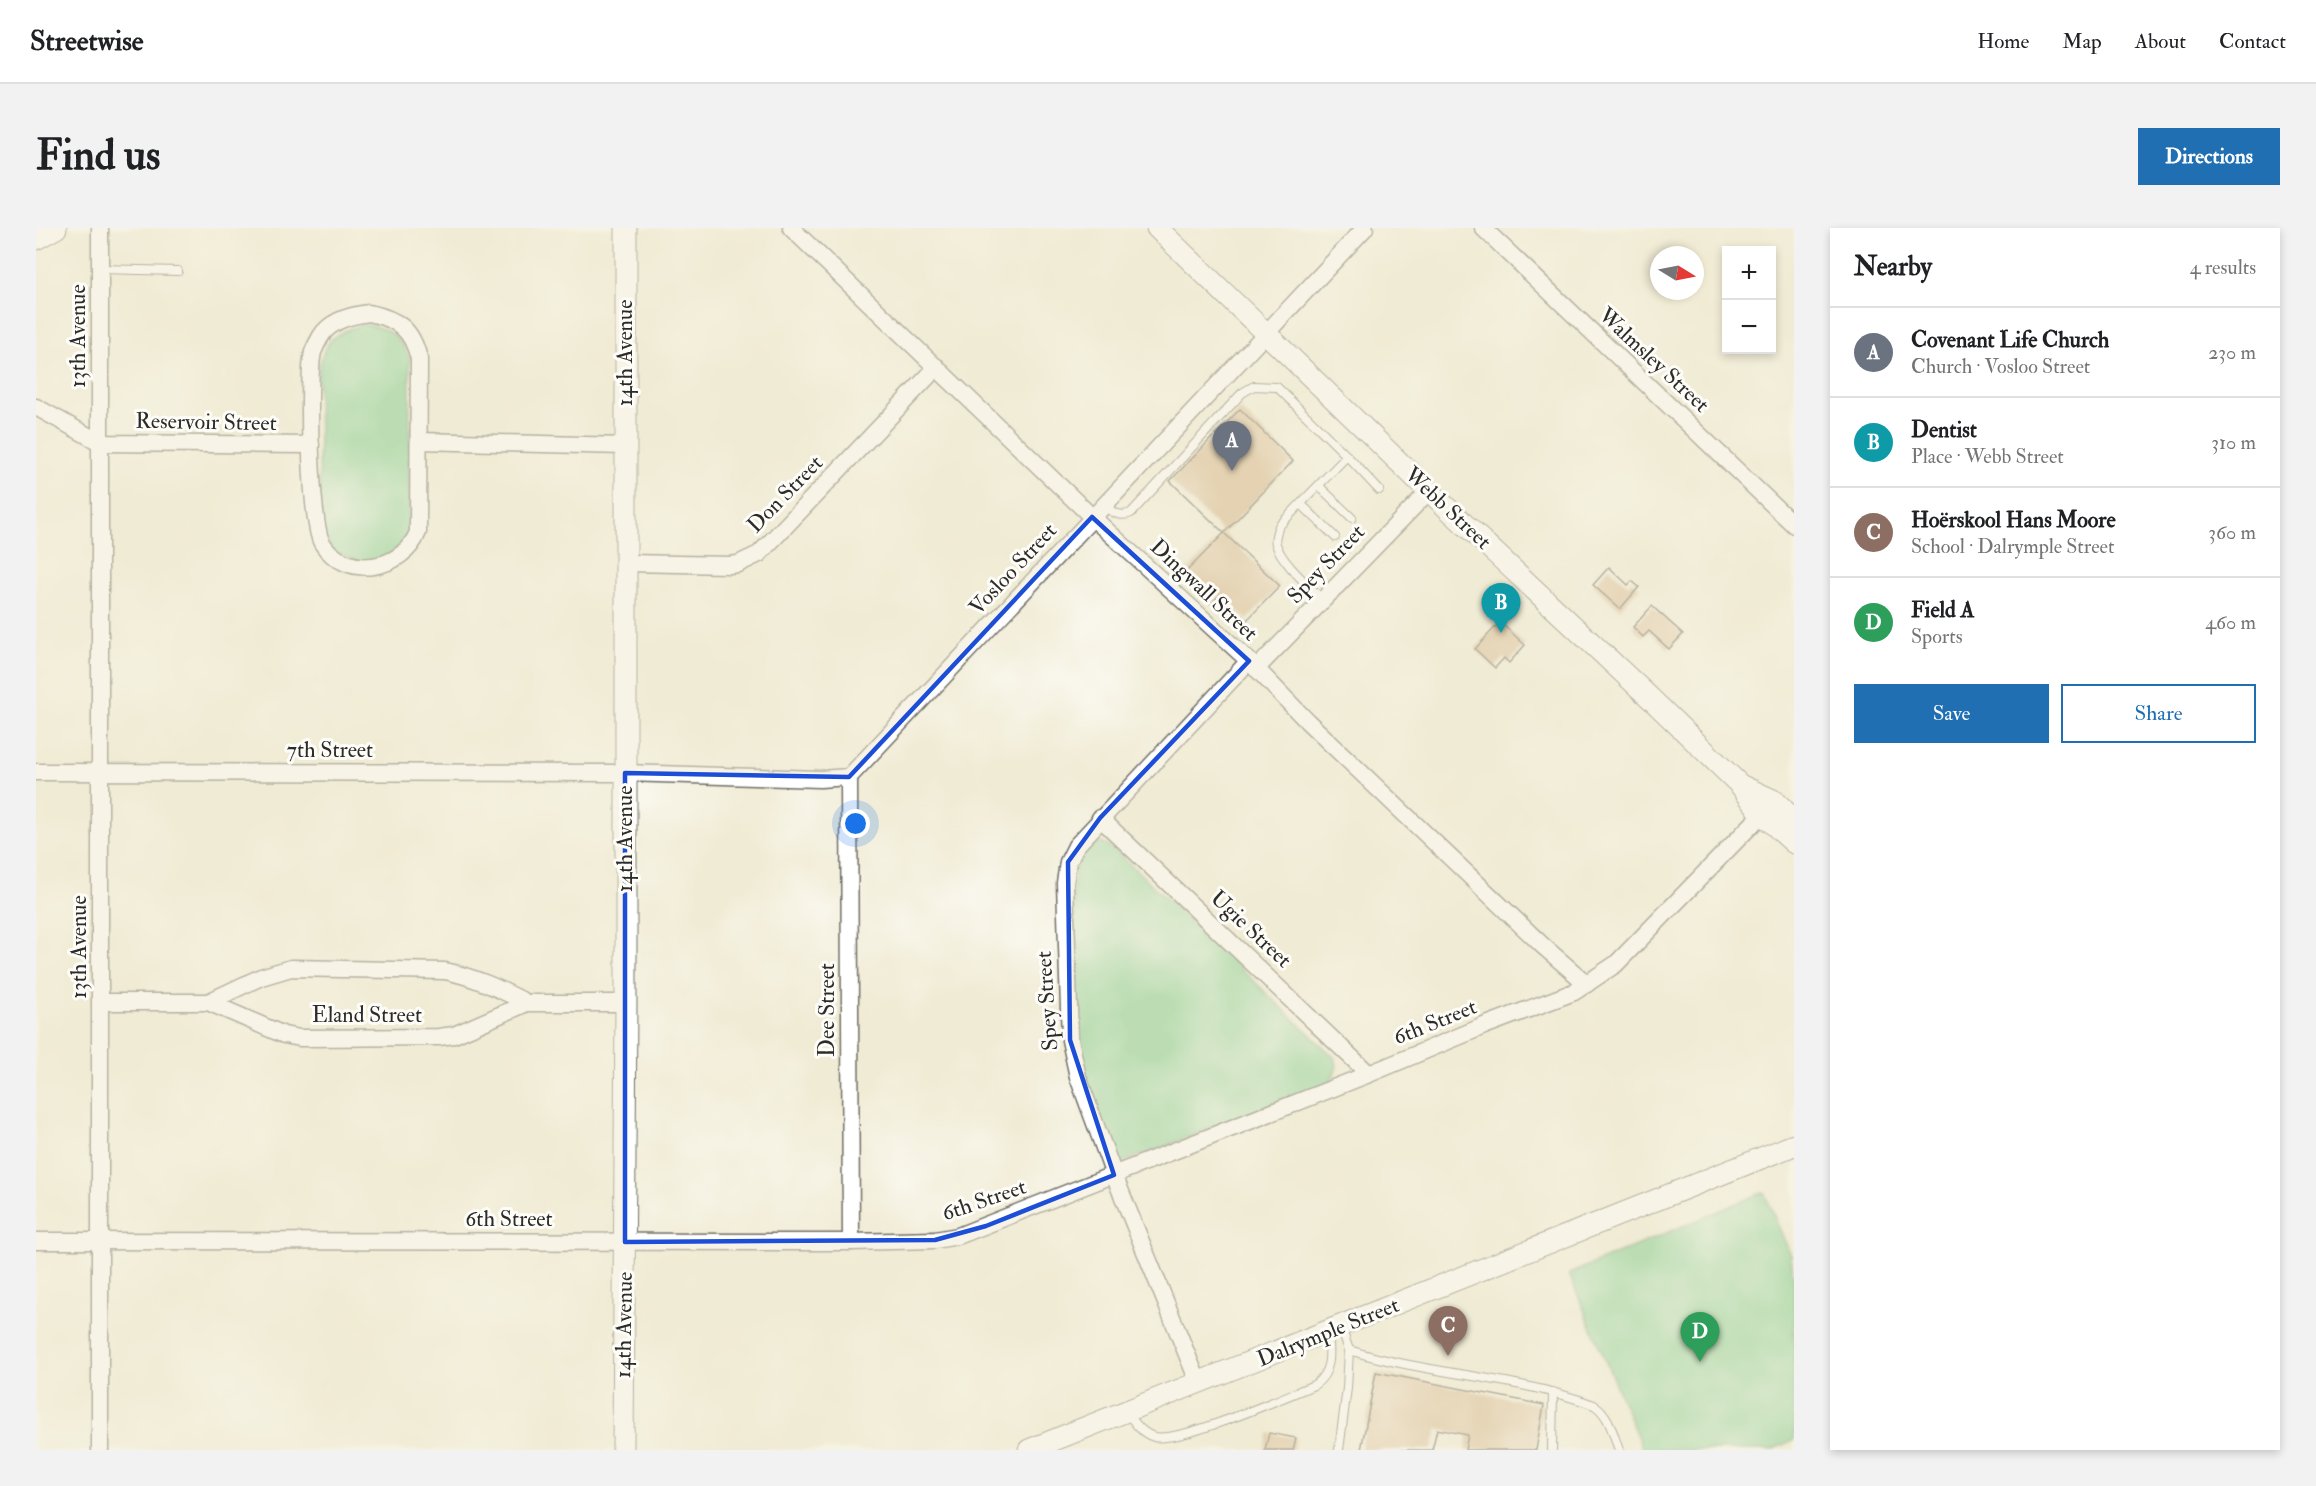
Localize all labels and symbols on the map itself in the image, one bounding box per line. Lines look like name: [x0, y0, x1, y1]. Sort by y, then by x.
north arrow: [1650, 246, 1704, 300]
street label: 13th Avenue: [64, 284, 92, 388]
street label: 14th Avenue: [611, 300, 639, 406]
street label: Walmsley Street: [1592, 301, 1715, 419]
street label: Reservoir Street: [135, 407, 277, 437]
pin: A: [1212, 422, 1252, 471]
street label: Don Street: [741, 449, 829, 539]
street label: Webb Street: [1398, 460, 1497, 555]
street label: Vosloo Street: [963, 517, 1063, 621]
street label: Spey Street: [1281, 518, 1371, 610]
street label: Dingwall Street: [1144, 533, 1264, 647]
pin: B: [1482, 584, 1520, 633]
street label: 7th Street: [287, 736, 373, 764]
street label: 14th Avenue: [611, 786, 639, 892]
your location: [841, 809, 870, 838]
street label: Ugie Street: [1204, 884, 1298, 974]
street label: 13th Avenue: [65, 895, 93, 999]
street label: Spey Street: [1030, 950, 1065, 1052]
street label: Dee Street: [813, 963, 841, 1057]
street label: 6th Street: [1389, 993, 1481, 1051]
street label: Eland Street: [312, 1001, 422, 1029]
street label: 6th Street: [938, 1173, 1030, 1227]
street label: 6th Street: [465, 1205, 553, 1233]
street label: 14th Avenue: [609, 1271, 639, 1379]
street label: Dalrymple Street: [1253, 1291, 1404, 1374]
pin: C: [1428, 1306, 1468, 1356]
pin: D: [1680, 1312, 1720, 1362]

